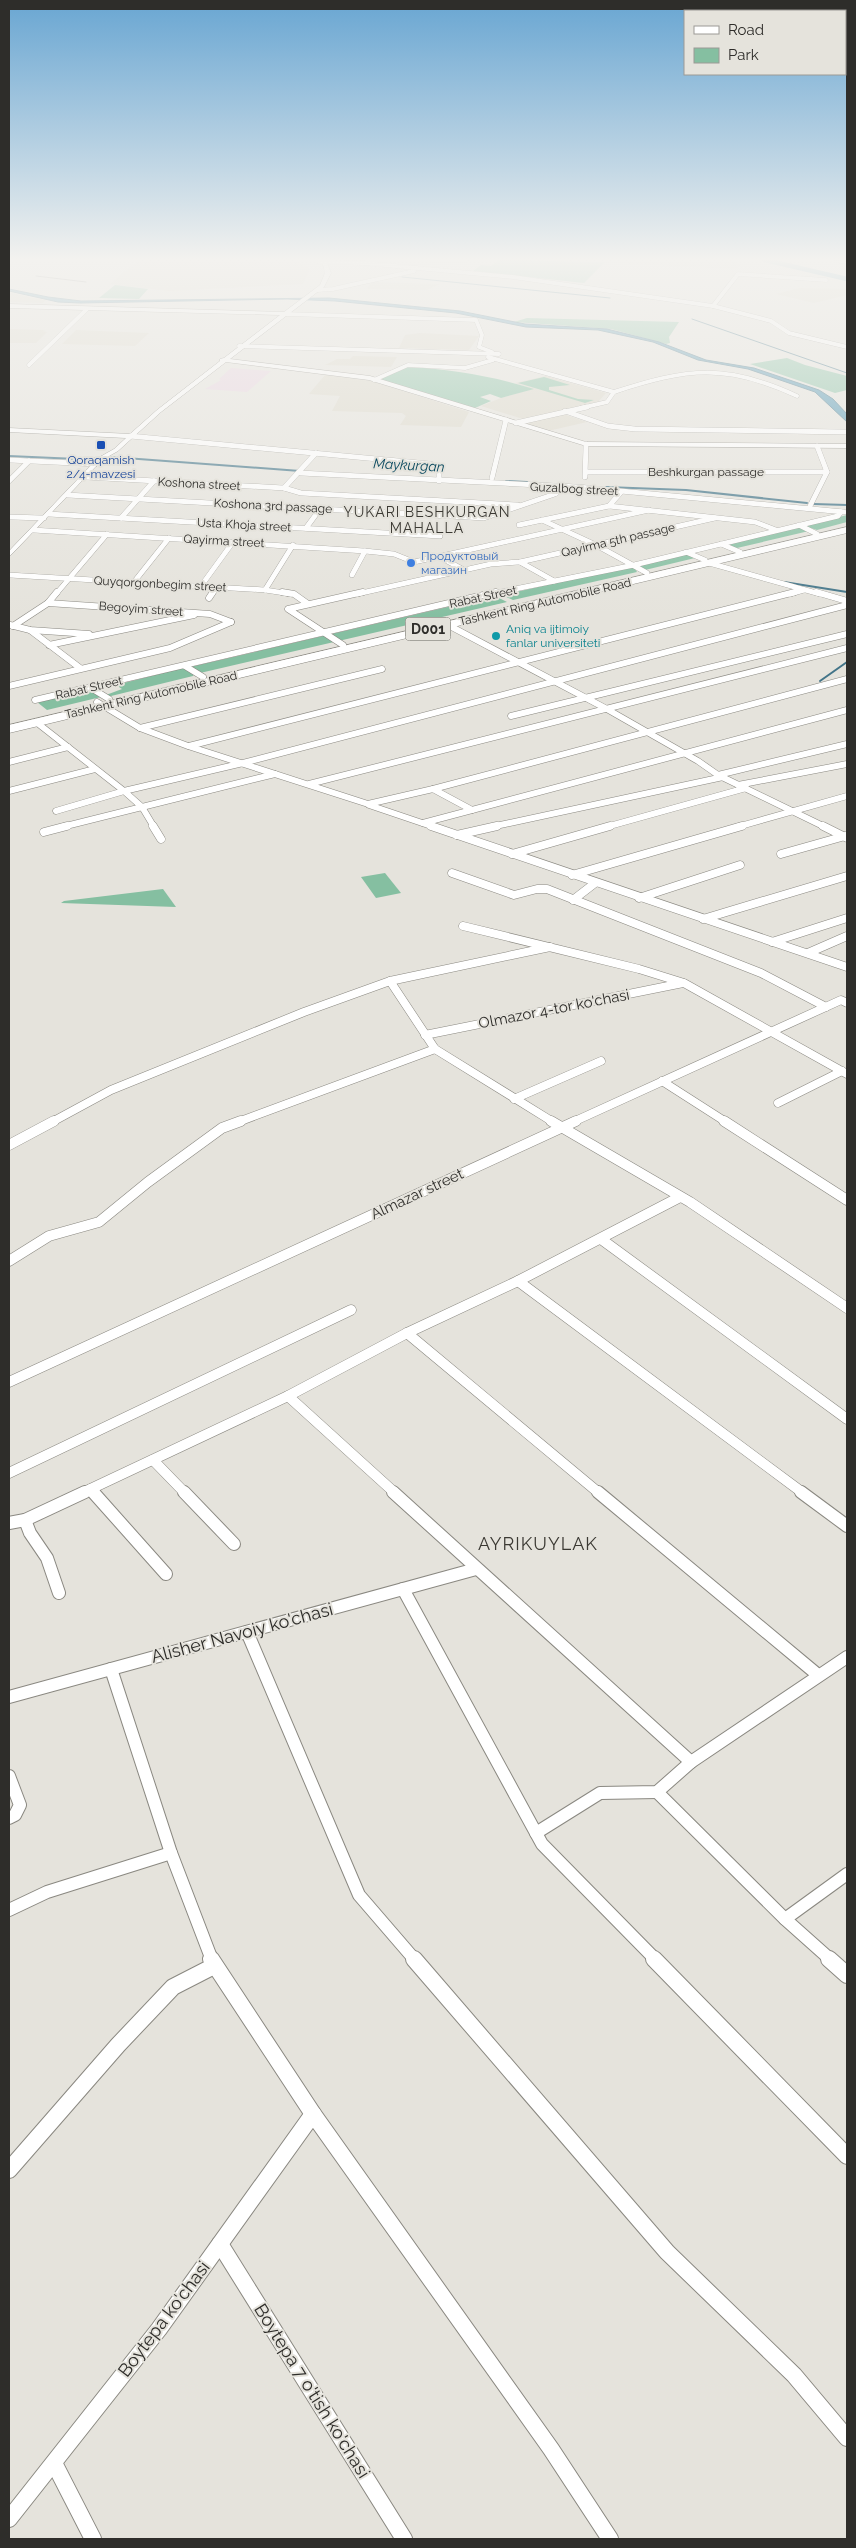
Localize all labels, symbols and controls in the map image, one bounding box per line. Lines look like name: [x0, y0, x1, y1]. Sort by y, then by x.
legend: [684, 10, 846, 75]
text: Road: [728, 21, 764, 39]
text: Park: [728, 46, 759, 64]
marker: Qoraqamish 2/4-mavzesi: [95, 439, 107, 451]
place label: Qoraqamish 2/4-mavzesi: [67, 453, 135, 481]
water label: Maykurgan: [373, 455, 445, 475]
street label: Beshkurgan passage: [648, 465, 764, 479]
street label: Koshona street: [157, 475, 241, 493]
street label: Guzalbog street: [530, 480, 618, 498]
street label: Koshona 3rd passage: [213, 496, 333, 516]
district label: YUKARI BESHKURGAN MAHALLA: [344, 504, 510, 536]
street label: Usta Khoja street: [197, 516, 291, 534]
street label: Qayirma 5th passage: [560, 520, 676, 560]
street label: Qayirma street: [183, 532, 265, 550]
place label: Продуктовый магазин: [421, 549, 498, 577]
marker: Продуктовый магазин: [405, 557, 417, 569]
street label: Quyqorgonbegim street: [93, 574, 227, 594]
street label: Tashkent Ring Automobile Road: [457, 575, 633, 629]
street label: Rabat Street: [448, 583, 518, 611]
street label: Begoyim street: [98, 599, 184, 619]
road number: D001: [406, 618, 450, 640]
place label: Aniq va ijtimoiy fanlar universiteti: [506, 622, 600, 650]
marker: Aniq va ijtimoiy fanlar universiteti: [490, 630, 502, 642]
street label: Tashkent Ring Automobile Road: [63, 668, 239, 722]
street label: Rabat Street: [54, 673, 124, 703]
street label: Olmazor 4-tor ko'chasi: [477, 986, 631, 1032]
street label: Almazar street: [368, 1165, 466, 1223]
district label: AYRIKUYLAK: [478, 1533, 598, 1554]
street label: Alisher Navoiy ko'chasi: [149, 1598, 335, 1667]
street label: Boytepa ko'chasi: [113, 2257, 214, 2381]
street label: Boytepa 7 o'tish ko'chasi: [250, 2300, 375, 2482]

